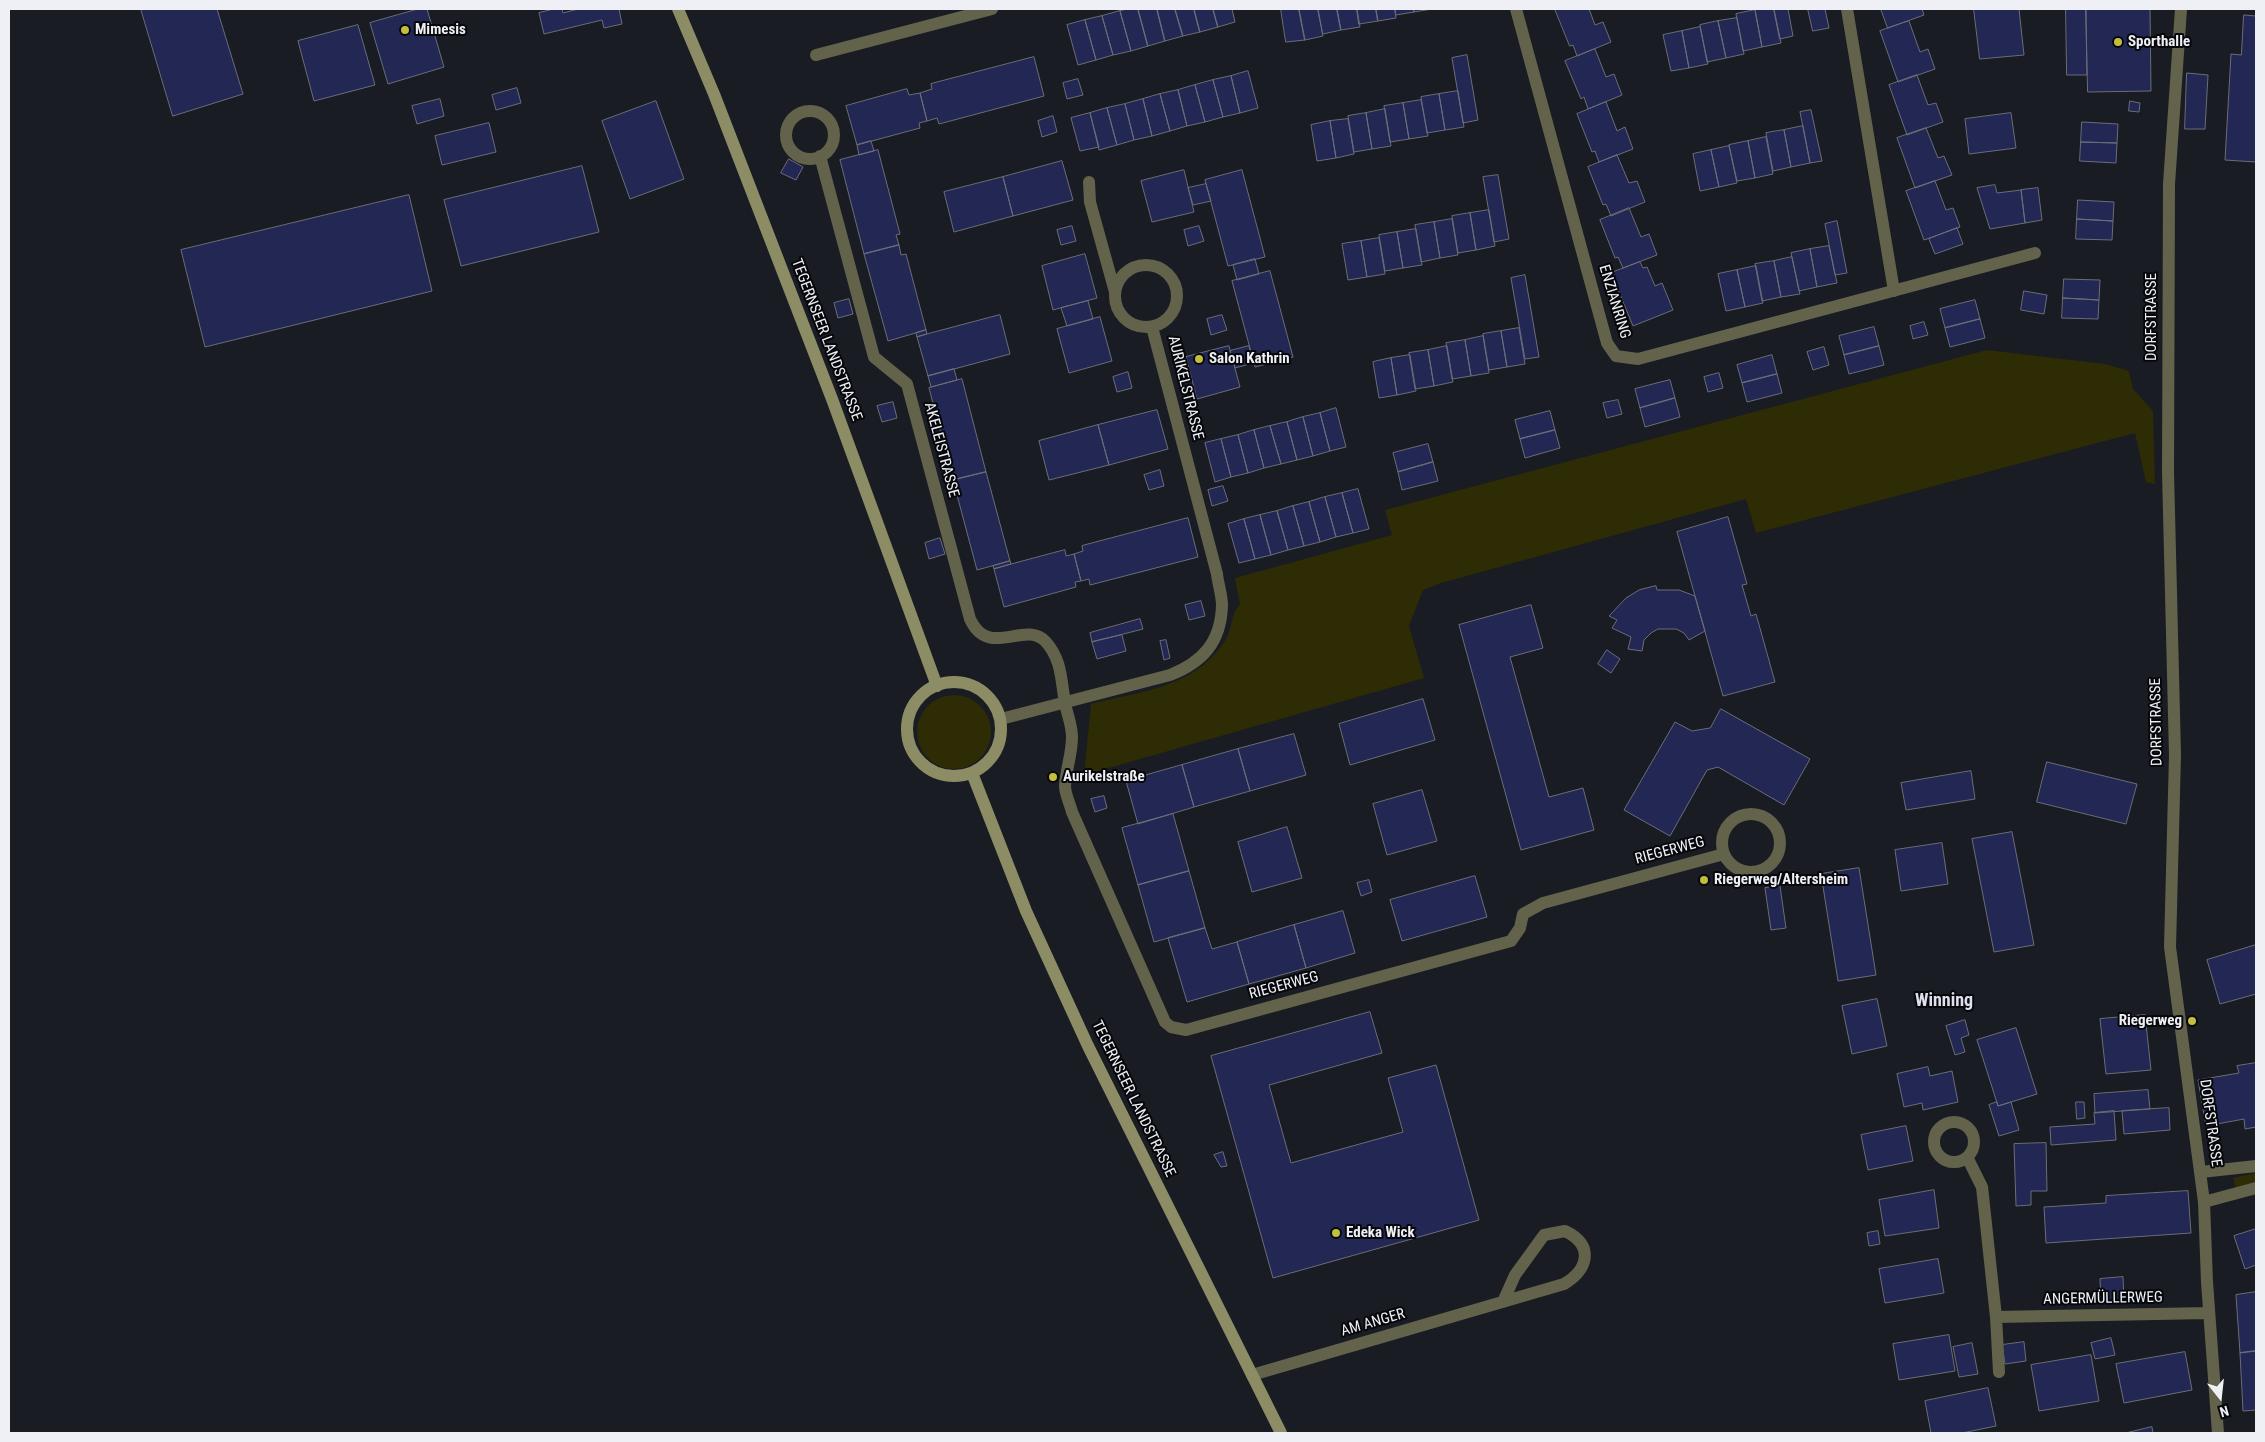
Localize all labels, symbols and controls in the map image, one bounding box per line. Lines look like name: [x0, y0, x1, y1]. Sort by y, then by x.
place label: Mimesis: [415, 21, 466, 39]
marker: Mimesis: [399, 24, 411, 36]
place label: Sporthalle: [2128, 33, 2190, 51]
marker: Sporthalle: [2112, 36, 2124, 48]
street label: TEGERNSEER LANDSTRASSE: [787, 257, 865, 423]
street label: ENZIANRING: [1594, 263, 1634, 341]
street label: DORFSTRASSE: [2143, 273, 2161, 361]
street label: AURIKELSTRASSE: [1163, 334, 1207, 442]
place label: Salon Kathrin: [1209, 350, 1290, 368]
marker: Salon Kathrin: [1193, 353, 1205, 365]
street label: AKELEISTRASSE: [920, 400, 962, 500]
street label: DORFSTRASSE: [2147, 678, 2167, 766]
place label: Aurikelstraße: [1063, 768, 1145, 786]
marker: Aurikelstraße: [1047, 771, 1059, 783]
street label: RIEGERWEG: [1633, 833, 1707, 869]
place label: Riegerweg/Altersheim: [1714, 871, 1848, 889]
marker: Riegerweg/Altersheim: [1698, 874, 1710, 886]
street label: RIEGERWEG: [1247, 968, 1321, 1004]
district label: Winning: [1915, 990, 1973, 1012]
place label: Riegerweg: [2119, 1012, 2182, 1030]
marker: Riegerweg: [2186, 1015, 2198, 1027]
street label: TEGERNSEER LANDSTRASSE: [1087, 1018, 1179, 1180]
street label: DORFSTRASSE: [2195, 1078, 2225, 1168]
place label: Edeka Wick: [1346, 1224, 1415, 1242]
marker: Edeka Wick: [1330, 1227, 1342, 1239]
street label: ANGERMÜLLERWEG: [2043, 1289, 2163, 1309]
street label: AM ANGER: [1339, 1305, 1407, 1341]
north arrow: [2195, 1372, 2245, 1422]
text: N: [2218, 1403, 2230, 1420]

